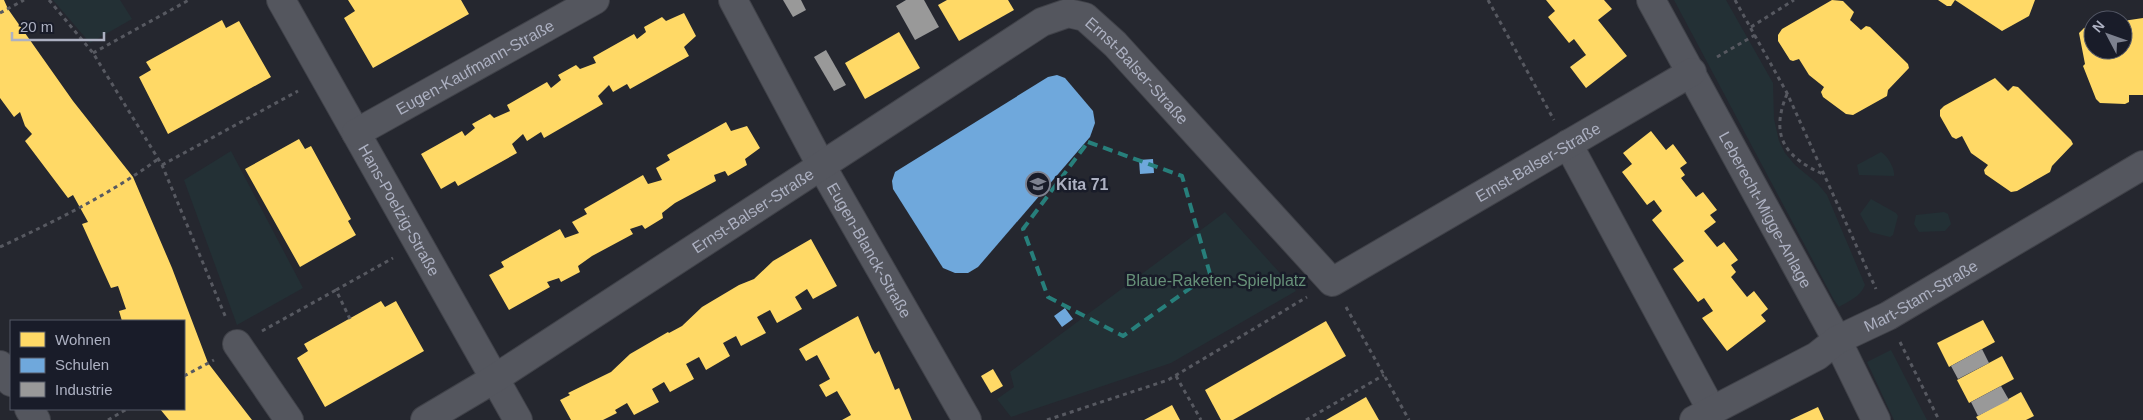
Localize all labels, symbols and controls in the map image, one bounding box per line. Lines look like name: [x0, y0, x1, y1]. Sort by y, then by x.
scale bar: [12, 10, 105, 42]
north arrow: [2083, 10, 2133, 60]
street label: Ernst-Balser-Straße: [1082, 13, 1192, 127]
street label: Eugen-Kaufmann-Straße: [393, 16, 557, 118]
text: N: [2089, 17, 2108, 36]
text: 20 m: [20, 18, 53, 35]
street label: Ernst-Balser-Straße: [1472, 119, 1603, 205]
street label: Leberecht-Migge-Anlage: [1716, 129, 1815, 291]
street label: Hans-Poelzig-Straße: [356, 141, 443, 279]
street label: Ernst-Balser-Straße: [689, 165, 817, 256]
school or university icon: Kita 71: [1025, 171, 1051, 197]
place label: Kita 71: [1056, 176, 1109, 193]
street label: Eugen-Blanck-Straße: [824, 179, 915, 321]
street label: Mart-Stam-Straße: [1861, 256, 1981, 335]
park label: Blaue-Raketen-Spielplatz: [1126, 272, 1306, 289]
legend: [10, 320, 185, 410]
text: Wohnen: [55, 331, 111, 348]
text: Schulen: [55, 356, 109, 373]
text: Industrie: [55, 381, 113, 398]

